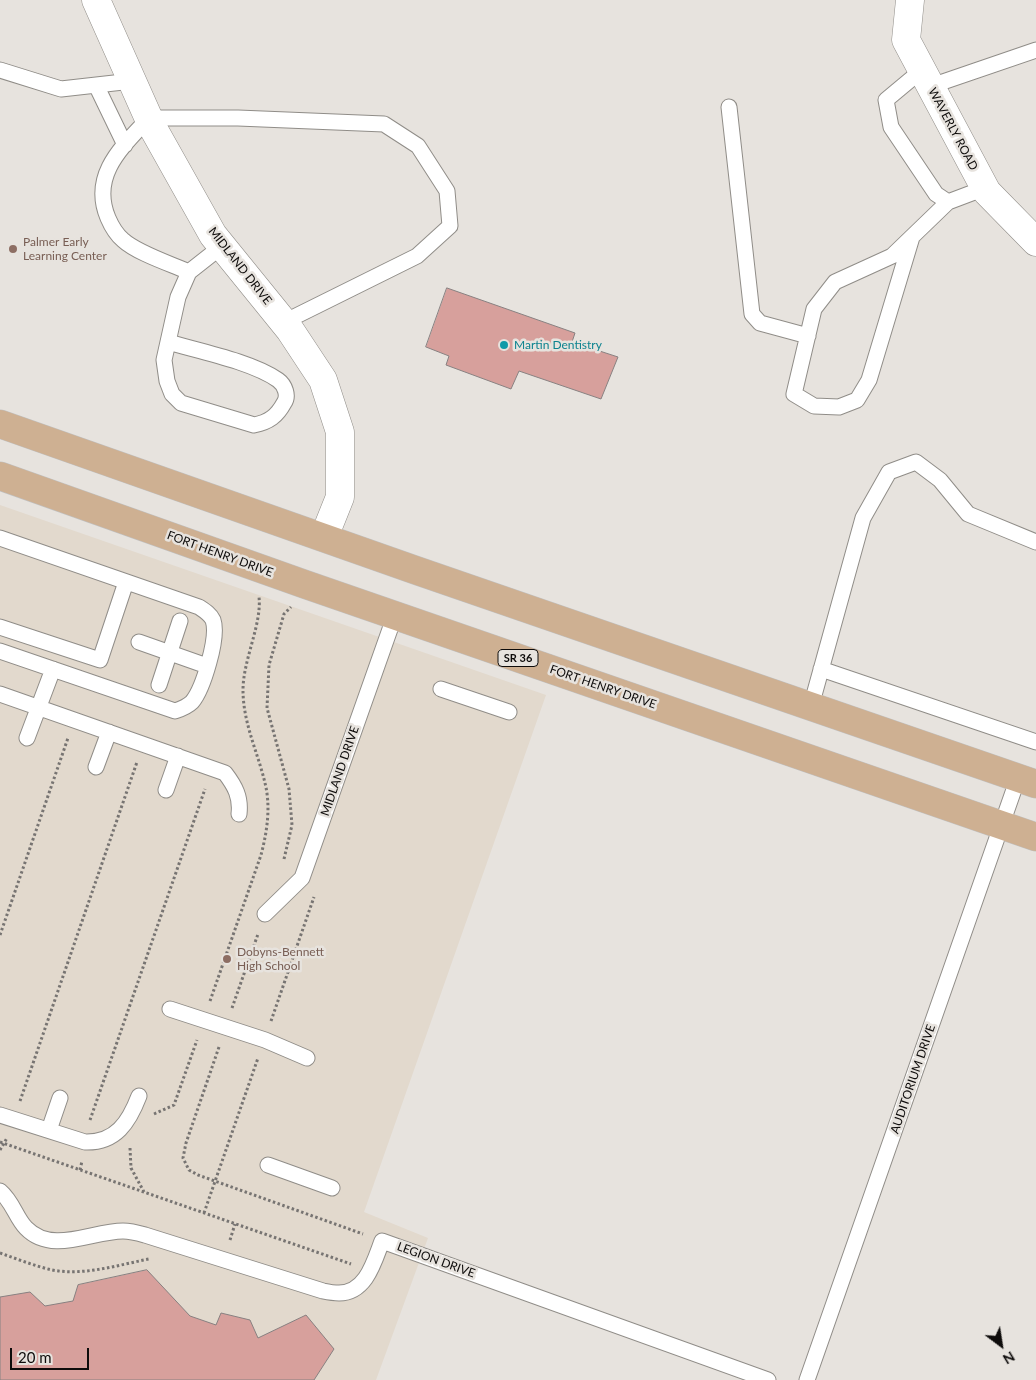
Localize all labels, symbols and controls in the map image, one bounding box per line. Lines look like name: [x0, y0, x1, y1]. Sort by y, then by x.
street label: WAVERLY ROAD: [925, 85, 981, 173]
street label: MIDLAND DRIVE: [205, 224, 275, 308]
place label: Palmer Early Learning Center: [23, 235, 107, 263]
marker: Palmer Early Learning Center: [7, 243, 19, 255]
place label: Martin Dentistry: [514, 338, 602, 352]
marker: Martin Dentistry: [498, 339, 510, 351]
street label: FORT HENRY DRIVE: [165, 528, 275, 580]
road number: SR 36: [498, 650, 538, 666]
street label: FORT HENRY DRIVE: [548, 662, 658, 712]
street label: MIDLAND DRIVE: [318, 724, 362, 818]
place label: Dobyns-Bennett High School: [237, 945, 324, 973]
marker: Dobyns-Bennett High School: [221, 953, 233, 965]
street label: AUDITORIUM DRIVE: [888, 1023, 938, 1135]
street label: LEGION DRIVE: [395, 1239, 477, 1281]
north arrow: [976, 1320, 1026, 1370]
scale bar: [12, 1338, 91, 1370]
text: 20 m: [18, 1348, 52, 1366]
text: N: [1000, 1348, 1018, 1368]

